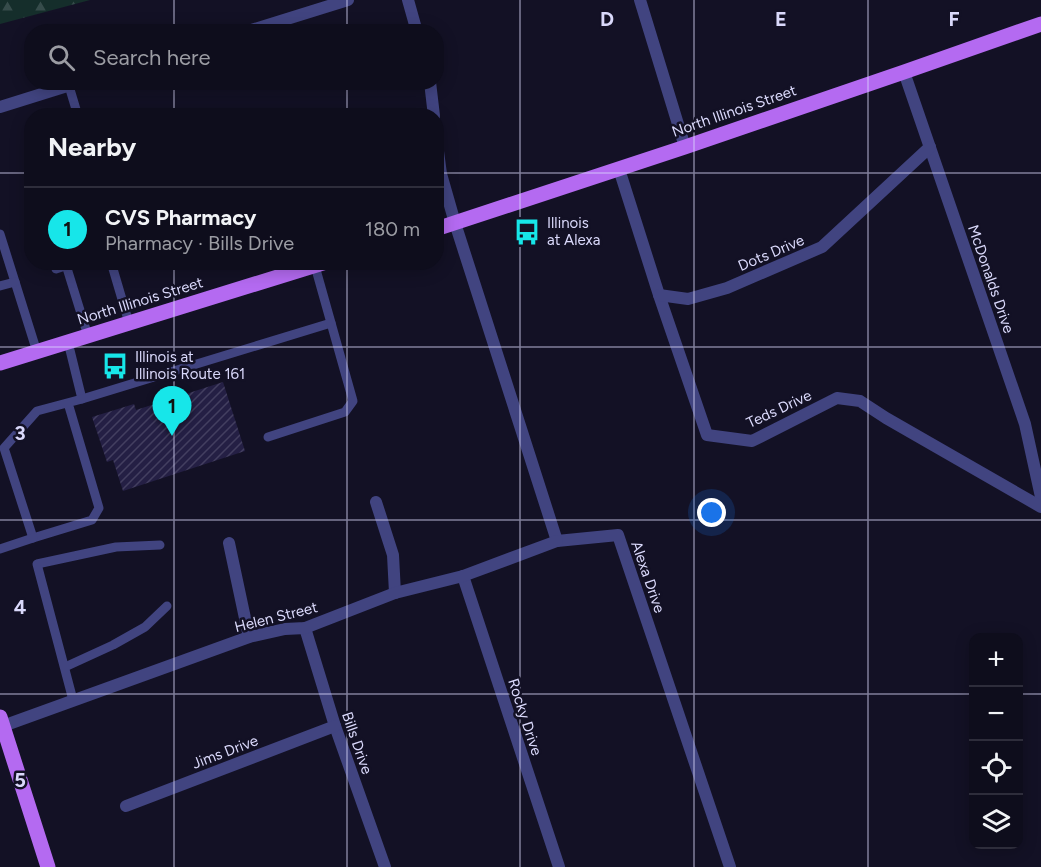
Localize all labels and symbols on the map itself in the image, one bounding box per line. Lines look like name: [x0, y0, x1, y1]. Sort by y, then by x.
text: D: [600, 7, 614, 31]
text: E: [775, 7, 787, 31]
text: F: [948, 7, 960, 31]
street label: North Illinois Street: [669, 81, 799, 141]
place label: Illinois at Alexa: [547, 214, 600, 249]
bus stop icon: Illinois at Alexa: [512, 217, 542, 247]
street label: McDonalds Drive: [964, 222, 1018, 336]
street label: Dots Drive: [735, 231, 807, 275]
street label: North Illinois Street: [75, 273, 205, 329]
place label: Illinois at Illinois Route 161: [135, 348, 245, 383]
bus stop icon: Illinois at Illinois Route 161: [100, 351, 130, 381]
pin: 1: [152, 386, 192, 436]
street label: Teds Drive: [744, 386, 814, 432]
text: 3: [14, 421, 26, 445]
your location: [697, 498, 726, 527]
street label: Alexa Drive: [627, 539, 669, 615]
text: 4: [14, 595, 27, 619]
street label: Helen Street: [233, 598, 320, 636]
street label: Rocky Drive: [504, 676, 546, 758]
street label: Bills Drive: [338, 710, 376, 776]
street label: Jims Drive: [189, 731, 261, 773]
text: 5: [14, 768, 26, 792]

